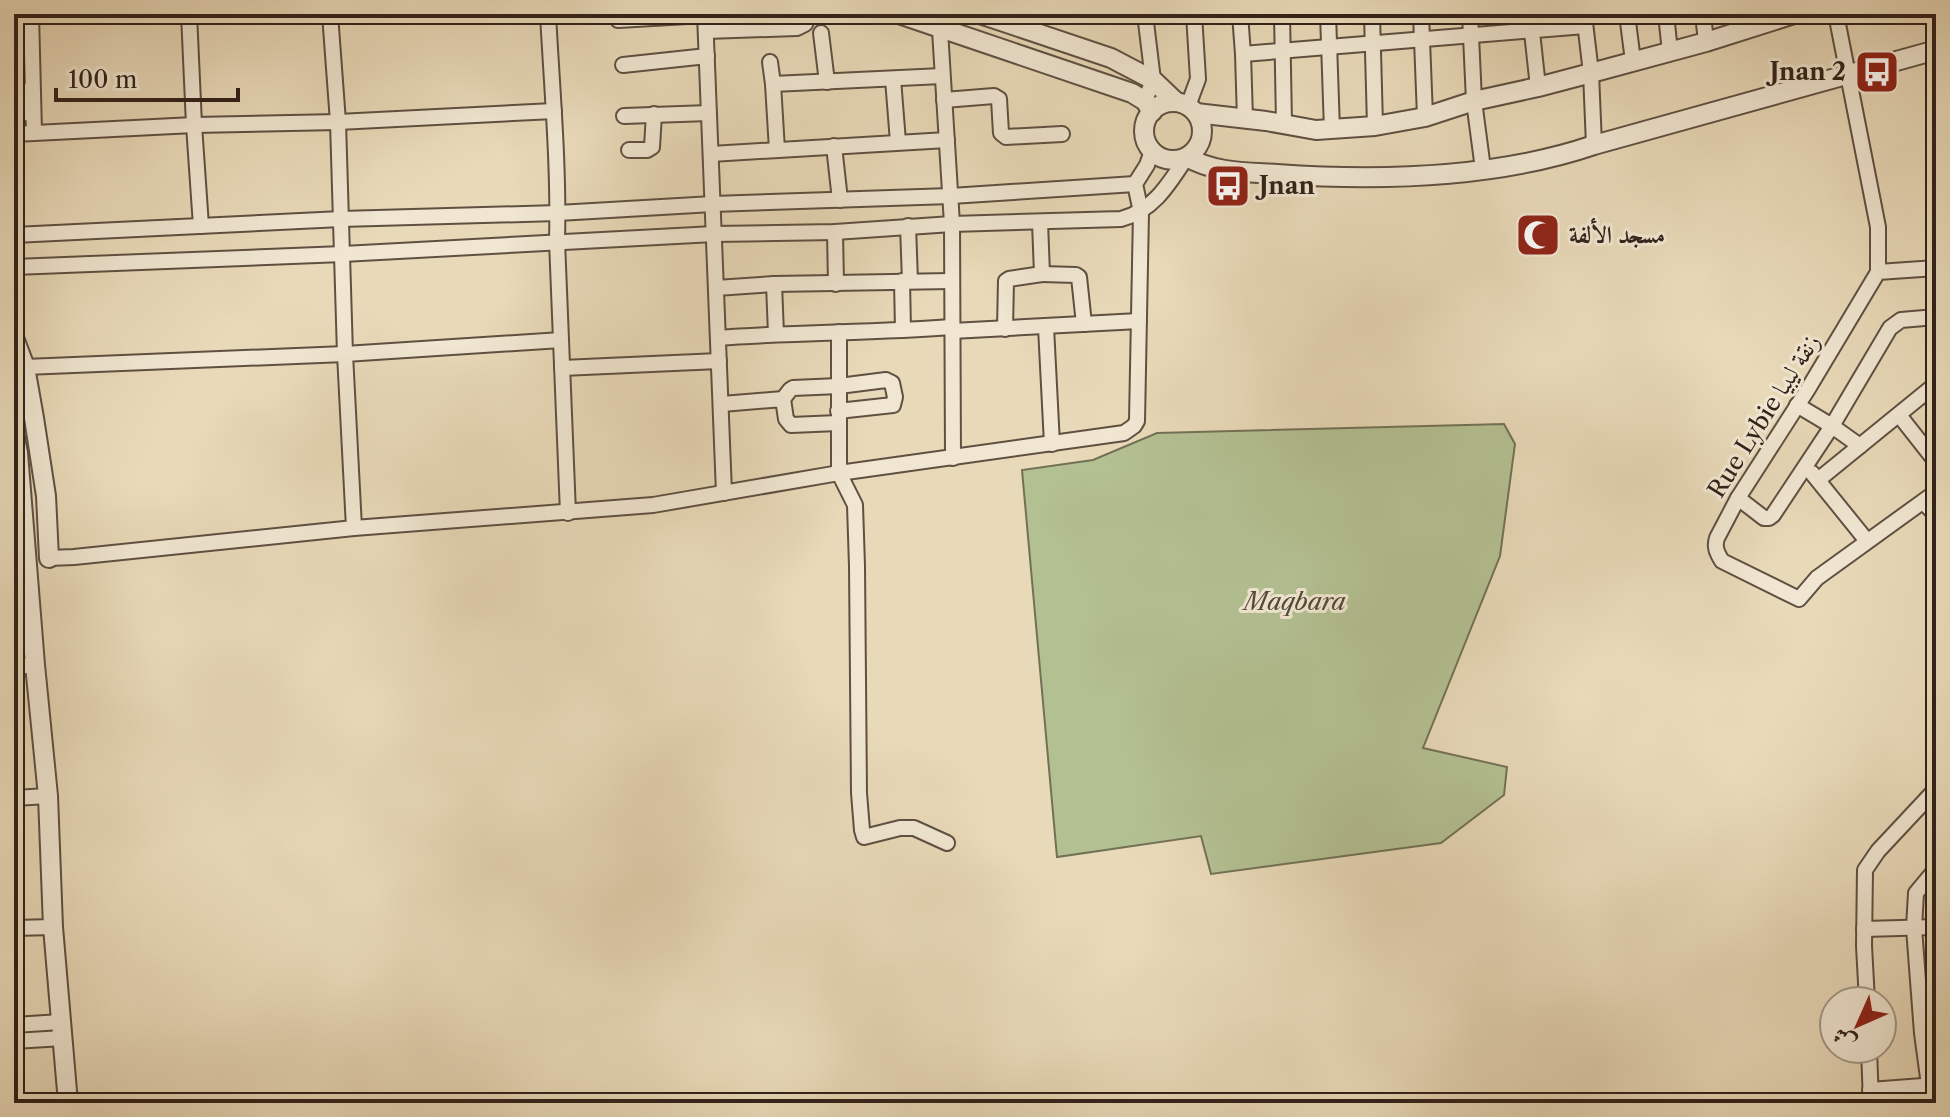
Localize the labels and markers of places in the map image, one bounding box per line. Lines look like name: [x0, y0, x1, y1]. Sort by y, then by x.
bus stop icon: Jnan 2: [1853, 48, 1901, 96]
place label: Jnan 2: [1766, 57, 1846, 86]
bus stop icon: Jnan: [1204, 162, 1252, 210]
place label: Jnan: [1255, 171, 1316, 200]
mosque icon: مسجد الألفة: [1514, 211, 1562, 259]
place label: مسجد الألفة: [1569, 217, 1665, 249]

